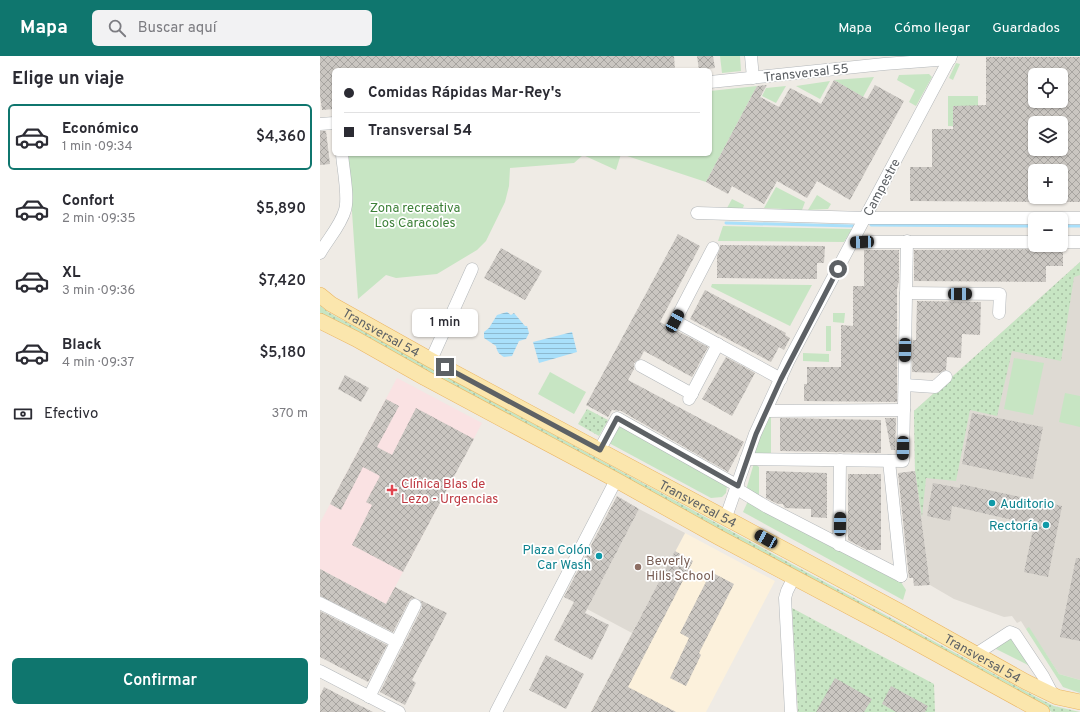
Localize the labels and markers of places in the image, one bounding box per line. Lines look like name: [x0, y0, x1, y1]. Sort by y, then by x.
place label: Clínica Blas de Lezo - Urgencias: [401, 477, 498, 508]
marker: Clínica Blas de Lezo - Urgencias: [386, 484, 398, 496]
place label: Auditorio: [1000, 497, 1054, 513]
marker: Auditorio: [987, 498, 997, 508]
place label: Rectoría: [989, 519, 1038, 535]
marker: Rectoría: [1041, 520, 1051, 530]
place label: Plaza Colón Car Wash: [522, 543, 591, 574]
marker: Plaza Colón Car Wash: [594, 551, 604, 561]
place label: Beverly Hills School: [646, 554, 714, 585]
marker: Beverly Hills School: [633, 562, 643, 572]

